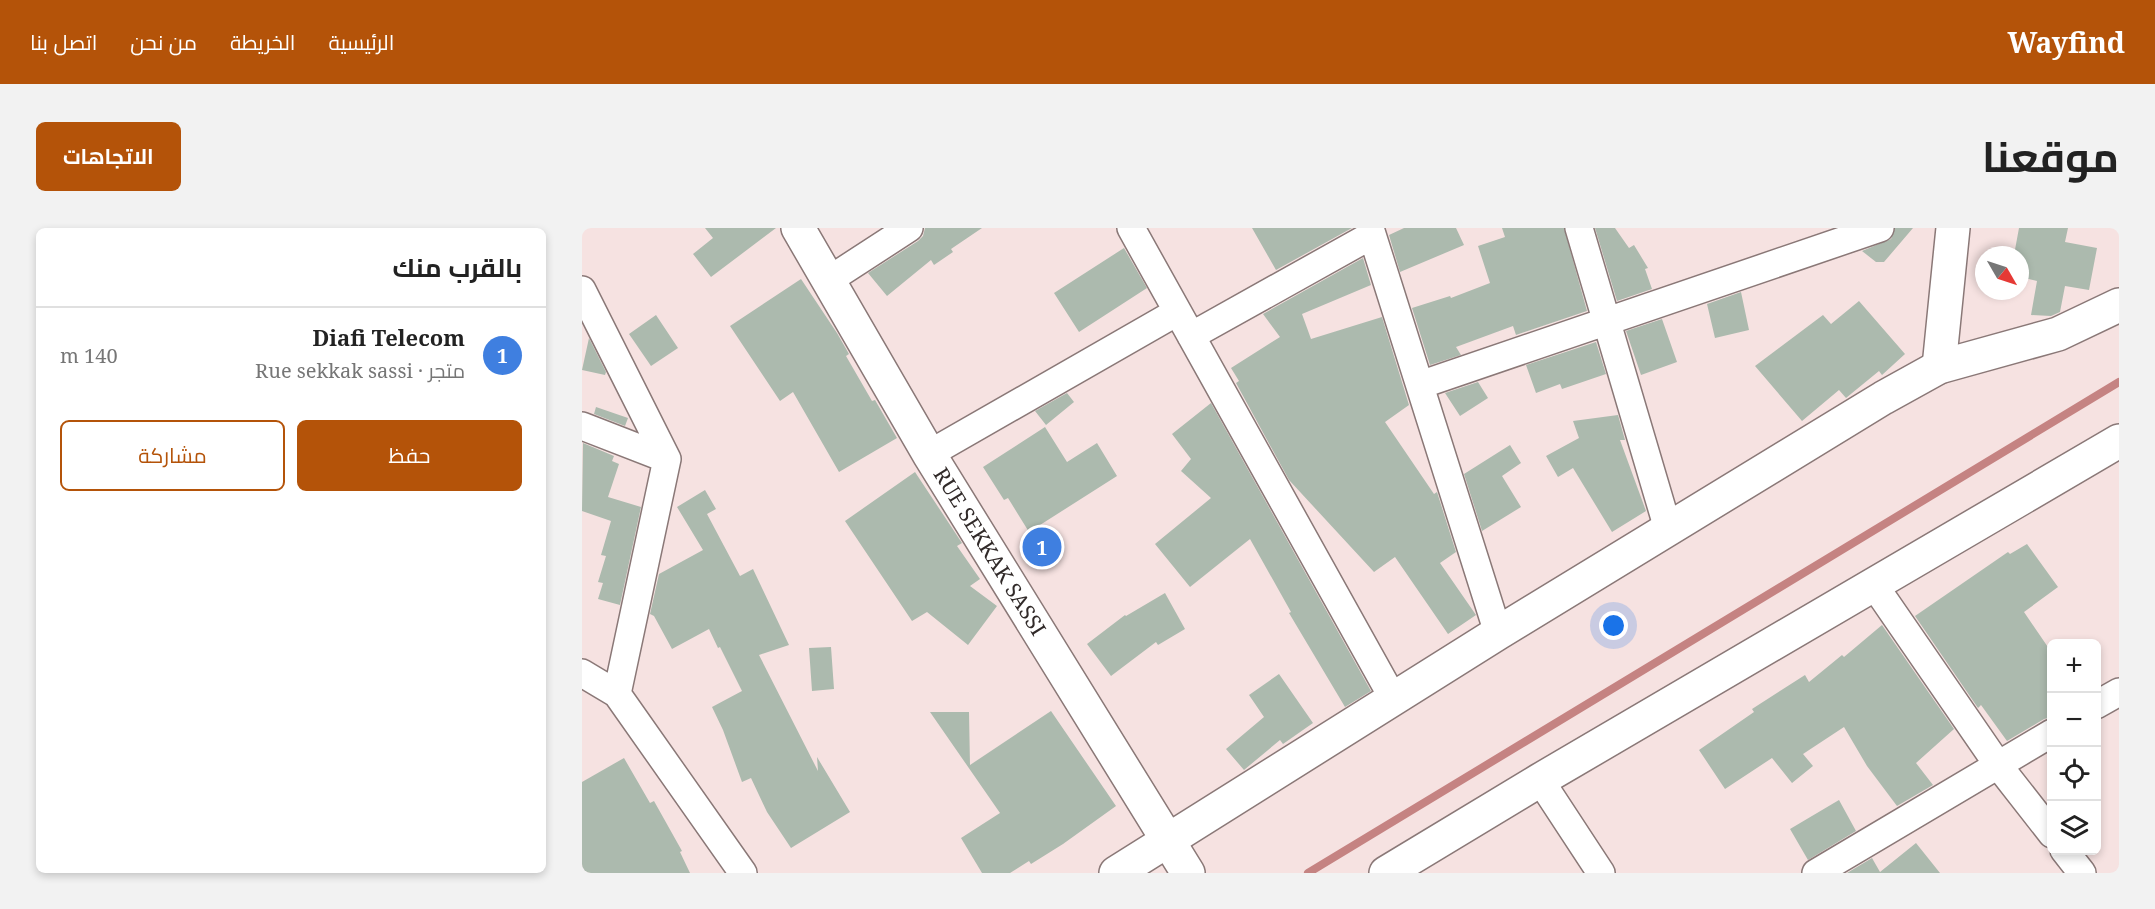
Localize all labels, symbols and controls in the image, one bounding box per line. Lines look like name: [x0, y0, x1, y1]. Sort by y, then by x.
text: Wayfind: [2007, 23, 2125, 61]
text: اتصل بنا: [30, 28, 97, 56]
text: من نحن: [130, 28, 197, 56]
text: الخريطة: [230, 28, 295, 56]
text: الرئيسية: [328, 28, 394, 56]
button: الاتجاهات: [36, 122, 181, 191]
text: موقعنا: [1982, 127, 2119, 184]
north arrow: [1975, 246, 2029, 300]
text: بالقرب منك: [393, 249, 522, 285]
text: Diafi Telecom: [312, 322, 465, 352]
text: 140 m: [60, 342, 118, 369]
text: 1: [497, 342, 508, 369]
text: متجر · Rue sekkak sassi: [255, 357, 465, 384]
button: مشاركة: [60, 420, 285, 491]
button: حفظ: [297, 420, 522, 491]
street label: RUE SEKKAK SASSI: [928, 462, 1053, 640]
pin: 1: [1022, 524, 1062, 570]
your location: [1599, 611, 1628, 640]
map controls: [2047, 639, 2101, 855]
button: +: [2047, 639, 2101, 693]
button: −: [2047, 693, 2101, 747]
button: locate: [2047, 747, 2101, 801]
button: layers: [2047, 801, 2101, 855]

